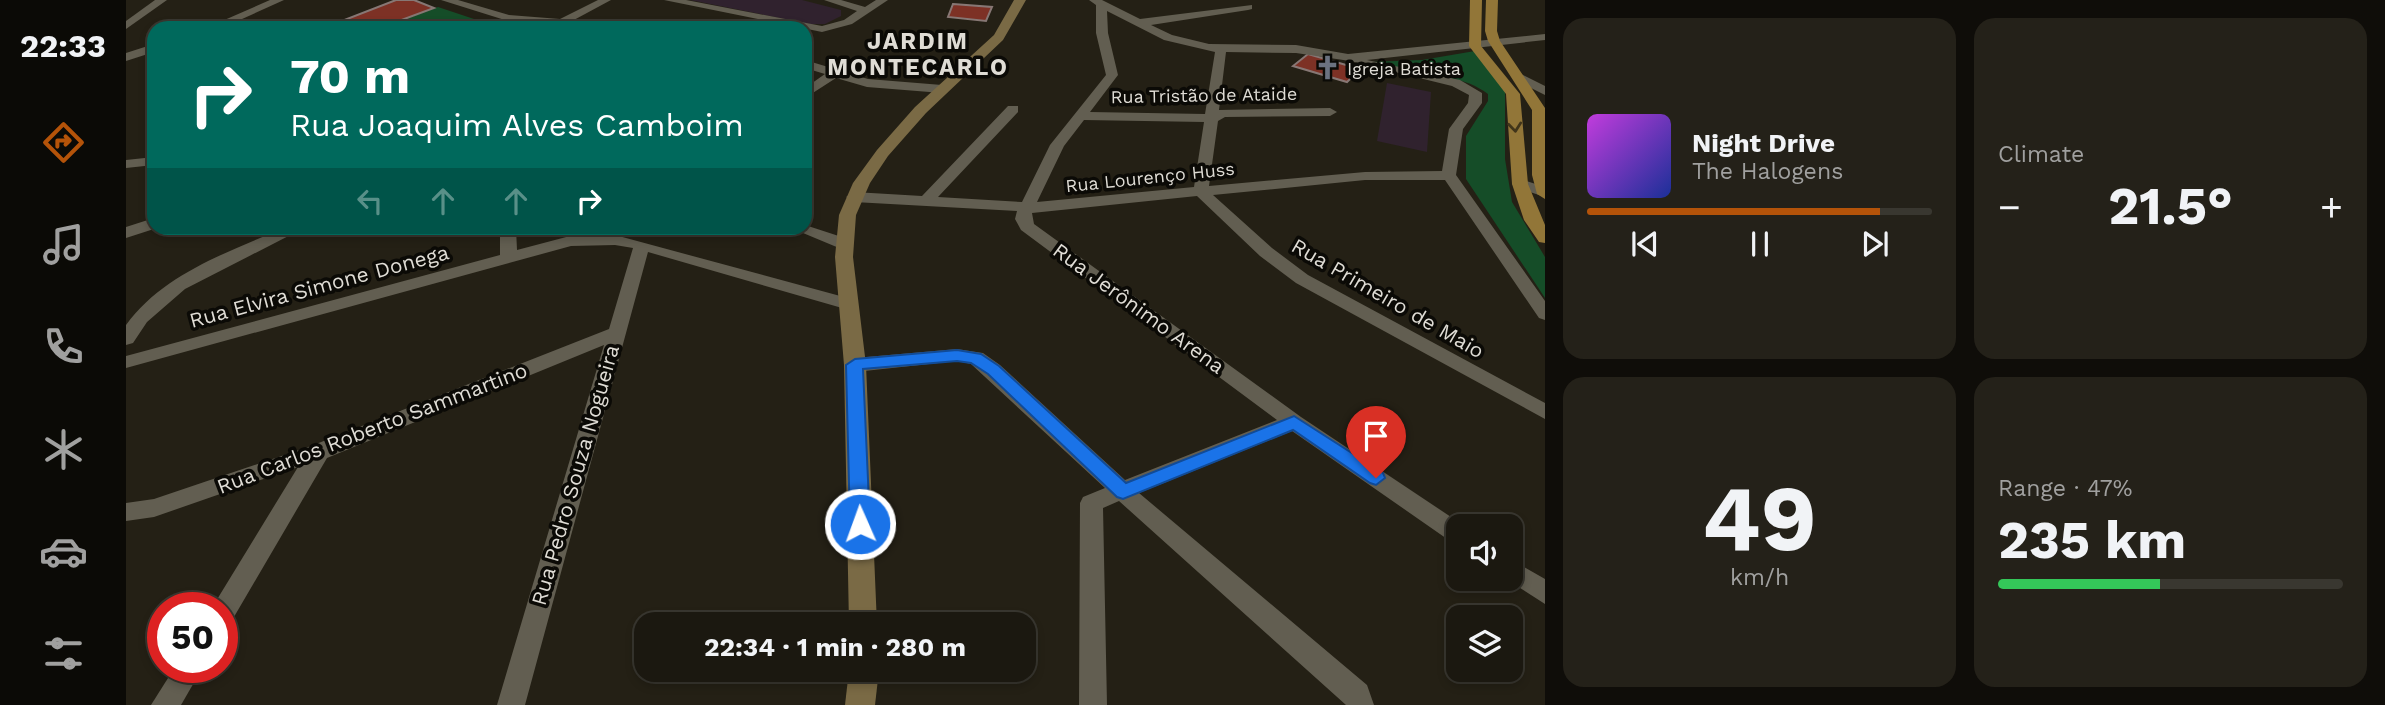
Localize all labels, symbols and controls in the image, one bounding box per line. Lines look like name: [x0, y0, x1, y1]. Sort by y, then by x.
text: 22:33: [20, 27, 106, 65]
district label: JARDIM MONTECARLO: [827, 28, 1009, 81]
text: 70 m: [290, 47, 410, 105]
icon: right: [175, 49, 266, 140]
church icon: Igreja Batista: [1313, 54, 1341, 82]
place label: Igreja Batista: [1347, 58, 1461, 79]
street label: Rua Tristão de Ataide: [1110, 83, 1298, 107]
text: Rua Joaquim Alves Camboim: [290, 106, 744, 144]
icon: directions: [39, 118, 88, 167]
one-way arrow: [1507, 122, 1522, 133]
text: Night Drive: [1692, 128, 1835, 158]
text: Climate: [1998, 141, 2084, 168]
street label: Rua Lourenço Huss: [1064, 158, 1236, 196]
text: The Halogens: [1692, 158, 1843, 185]
text: 21.5°: [2108, 176, 2233, 237]
icon: left: [351, 182, 389, 220]
icon: ahead: [424, 182, 462, 220]
icon: ahead: [497, 182, 535, 220]
icon: right: [570, 182, 608, 220]
text: −: [1998, 185, 2021, 229]
text: +: [2320, 185, 2343, 229]
icon: music: [39, 220, 88, 269]
icon: previous: [1626, 225, 1664, 263]
icon: pause: [1741, 225, 1779, 263]
icon: next: [1856, 225, 1894, 263]
street label: Rua Primeiro de Maio: [1287, 233, 1489, 363]
street label: Rua Jerônimo Arena: [1048, 237, 1230, 379]
street label: Rua Elvira Simone Donega: [186, 239, 452, 333]
icon: phone: [39, 322, 88, 371]
street label: Rua Pedro Souza Nogueira: [526, 342, 624, 608]
street label: Rua Carlos Roberto Sammartino: [213, 357, 531, 499]
pin: [1346, 406, 1406, 478]
icon: arrive: [1357, 417, 1395, 455]
icon: climate: [39, 425, 88, 474]
text: 49: [1702, 465, 1817, 572]
text: Range · 47%: [1998, 475, 2132, 502]
position arrow: [823, 487, 897, 561]
text: 235 km: [1998, 510, 2186, 571]
map controls: [1446, 514, 1523, 682]
button: sound: [1446, 514, 1523, 591]
icon: car: [39, 527, 88, 576]
text: km/h: [1730, 564, 1789, 591]
speed limit sign: 50: [147, 592, 238, 683]
button: layers: [1446, 605, 1523, 682]
icon: filters: [39, 629, 88, 678]
text: 22:34 · 1 min · 280 m: [704, 632, 966, 662]

